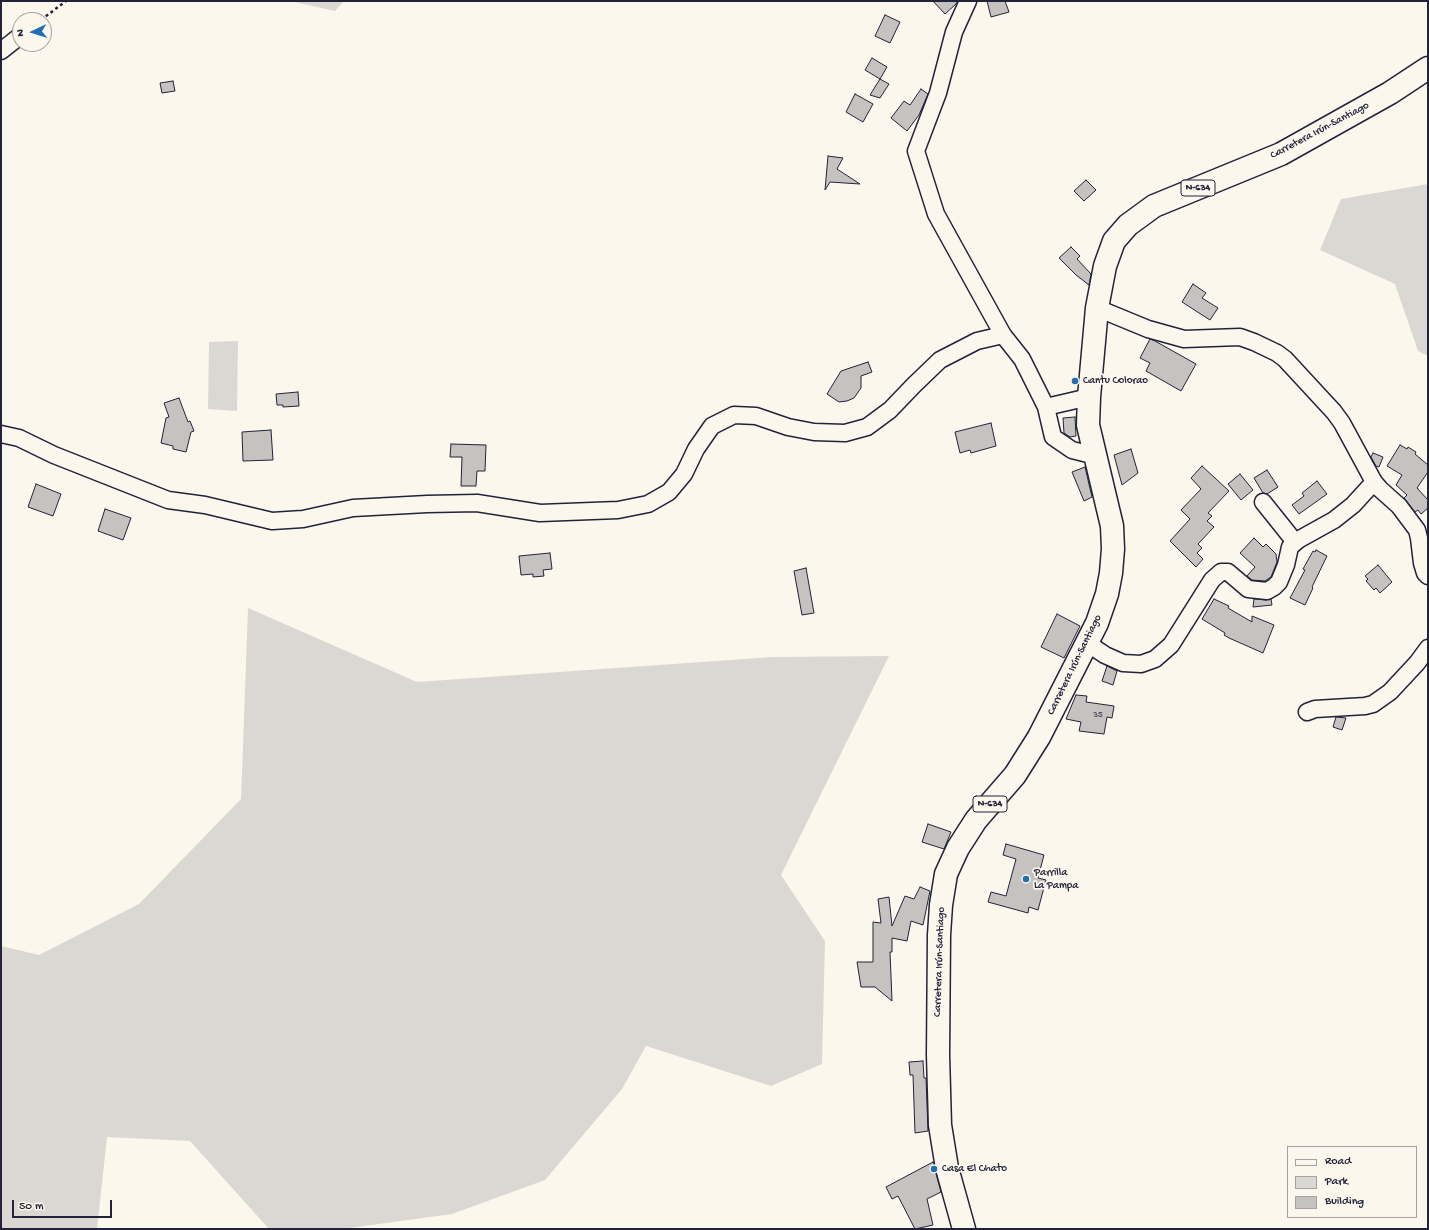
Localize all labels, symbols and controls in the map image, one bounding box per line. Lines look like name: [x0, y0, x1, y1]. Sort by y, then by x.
north arrow: [12, 12, 52, 52]
text: N: [15, 29, 27, 37]
street label: Carretera Irún-Santiago: [1268, 99, 1372, 163]
road number: N-634: [1181, 180, 1215, 196]
place label: Cantu Colorao: [1083, 374, 1148, 388]
marker: Cantu Colorao: [1070, 376, 1080, 386]
street label: Carretera Irún-Santiago: [1045, 613, 1105, 717]
house number: 35: [1093, 711, 1103, 721]
road number: N-634: [973, 796, 1007, 812]
place label: Parrilla La Pampa: [1034, 866, 1078, 892]
marker: Parrilla La Pampa: [1021, 874, 1031, 884]
street label: Carretera Irún-Santiago: [931, 907, 949, 1017]
legend: [1287, 1146, 1417, 1218]
text: Road: [1325, 1155, 1351, 1169]
place label: Casa El Chato: [942, 1162, 1007, 1176]
marker: Casa El Chato: [929, 1164, 939, 1174]
text: Park: [1325, 1175, 1348, 1189]
scale bar: [14, 1192, 114, 1218]
text: Building: [1325, 1195, 1364, 1209]
text: 50 m: [19, 1200, 44, 1214]

